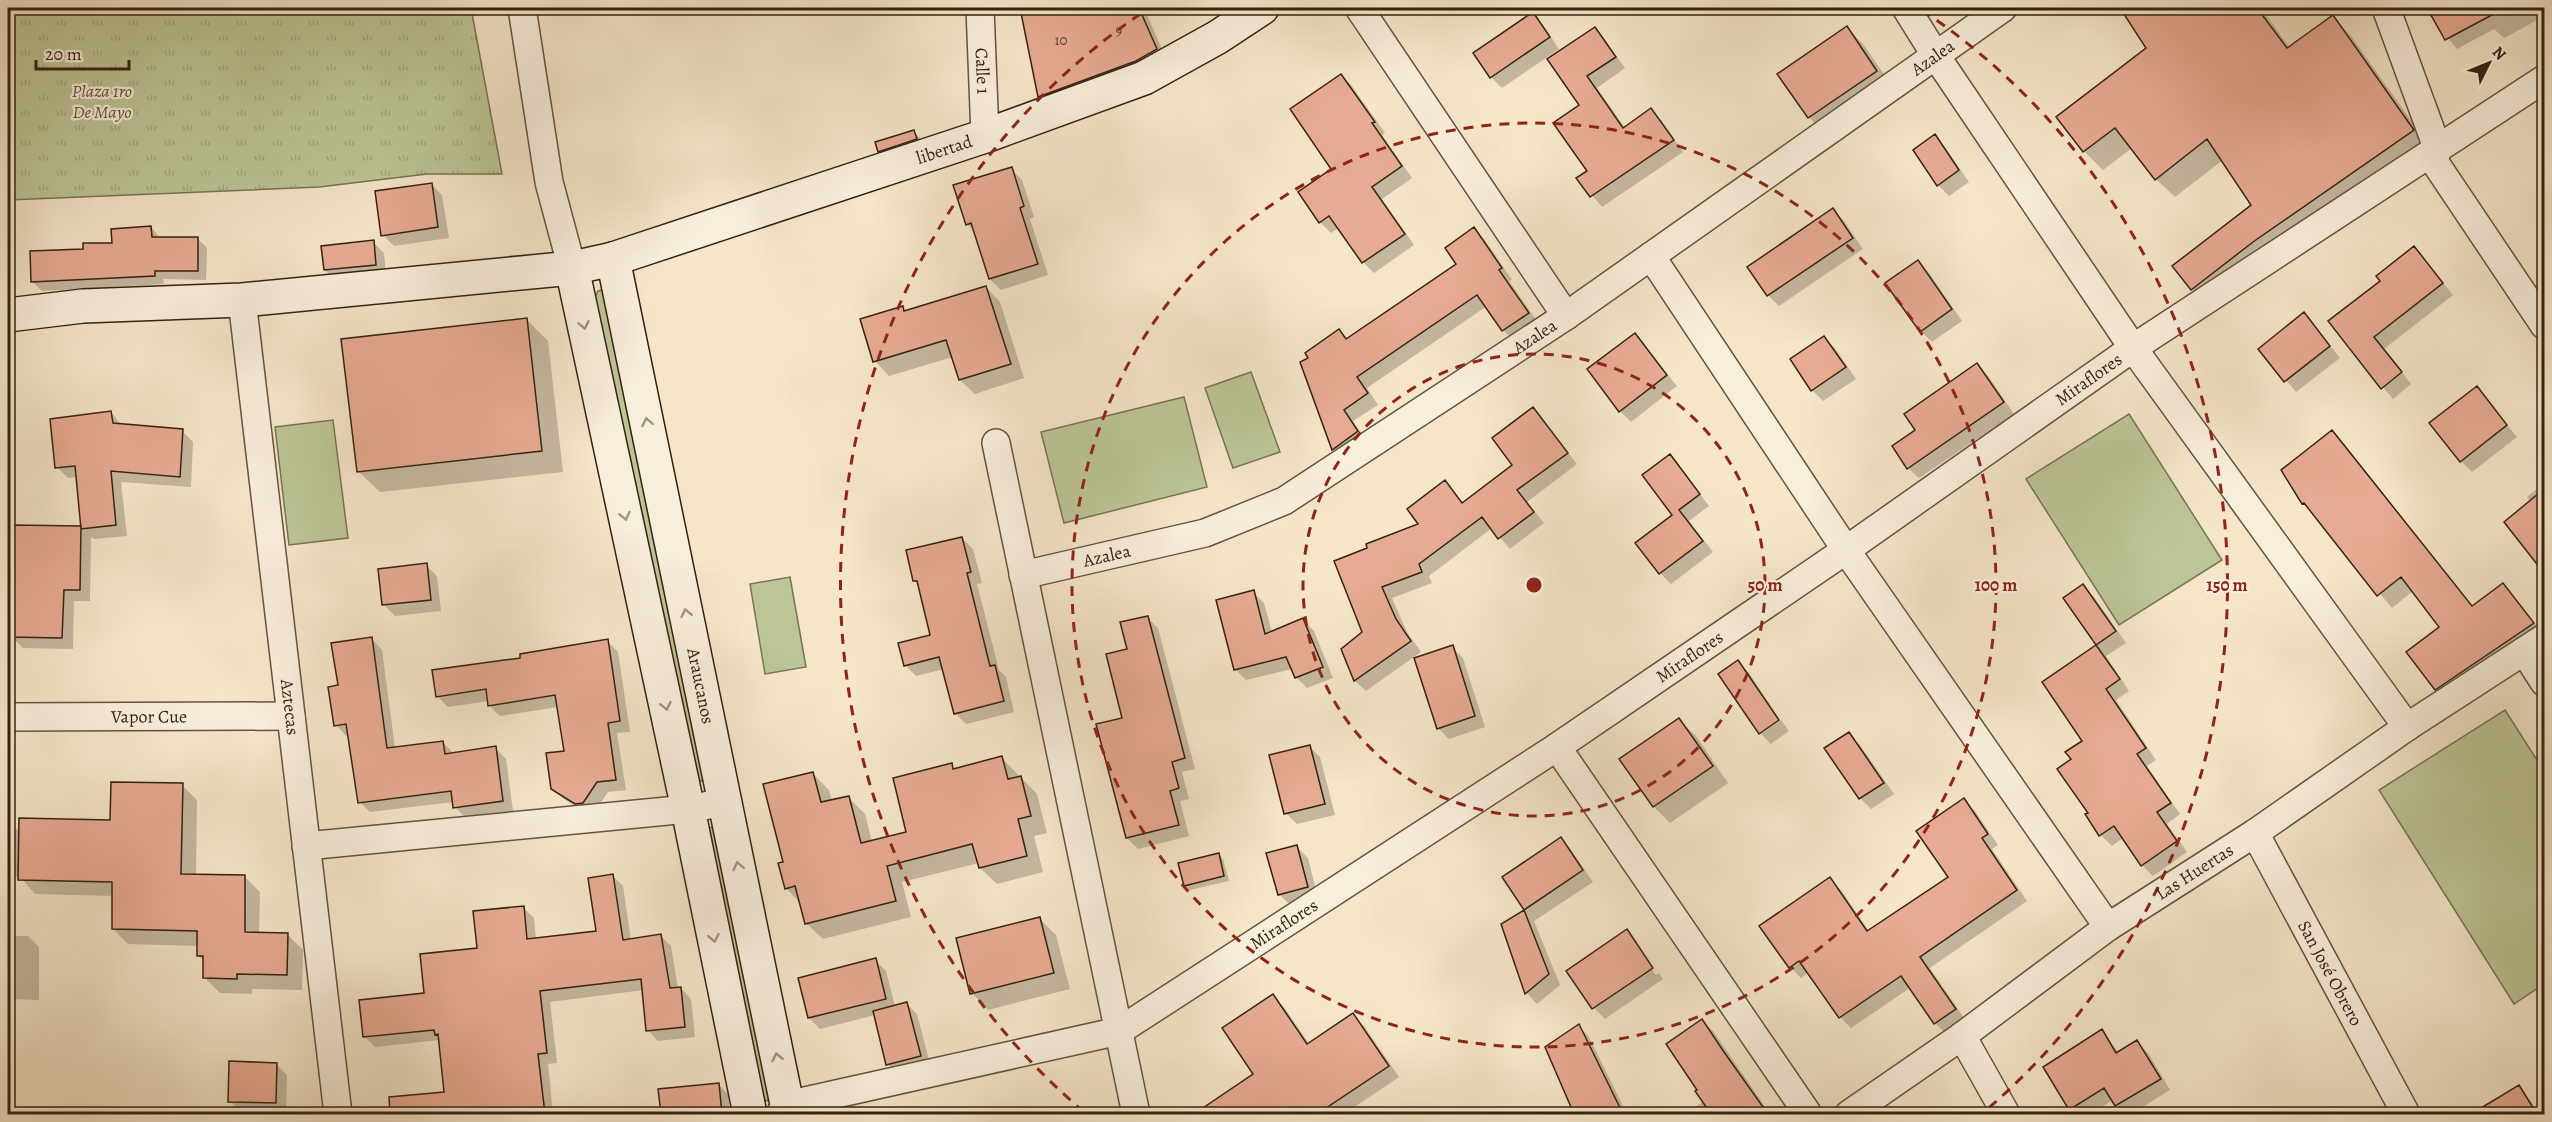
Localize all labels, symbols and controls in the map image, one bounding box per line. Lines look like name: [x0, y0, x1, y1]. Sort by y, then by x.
house number: 9: [1116, 20, 1123, 40]
house number: 10: [1054, 30, 1068, 50]
scale bar: [36, 33, 129, 71]
street label: Azalea: [1905, 33, 1960, 82]
north arrow: [2459, 33, 2519, 93]
text: 20 m: [45, 42, 82, 66]
text: N: [2487, 42, 2511, 65]
street label: Calle 1: [970, 47, 995, 95]
park label: Plaza 1ro De Mayo: [72, 79, 132, 124]
street label: libertad: [913, 129, 976, 170]
street label: Azalea: [1507, 313, 1562, 360]
one-way arrow: [577, 320, 590, 330]
street label: Miraflores: [2050, 347, 2127, 411]
one-way arrow: [641, 418, 654, 428]
one-way arrow: [618, 510, 631, 520]
street label: Azalea: [1080, 538, 1134, 573]
text: 50 m: [1748, 573, 1782, 597]
text: 100 m: [1975, 573, 2017, 597]
text: 150 m: [2206, 573, 2248, 597]
centre of rings: [1524, 575, 1544, 595]
one-way arrow: [680, 609, 693, 619]
street label: Miraflores: [1651, 625, 1728, 688]
street label: Araucanos: [681, 645, 720, 726]
street label: Aztecas: [275, 677, 305, 736]
one-way arrow: [659, 701, 672, 711]
street label: Vapor Cue: [110, 704, 187, 729]
street label: Las Huertas: [2151, 838, 2238, 906]
one-way arrow: [732, 861, 745, 871]
street label: Miraflores: [1245, 893, 1323, 955]
street label: San José Obrero: [2292, 916, 2368, 1030]
one-way arrow: [707, 933, 720, 943]
one-way arrow: [771, 1052, 784, 1062]

